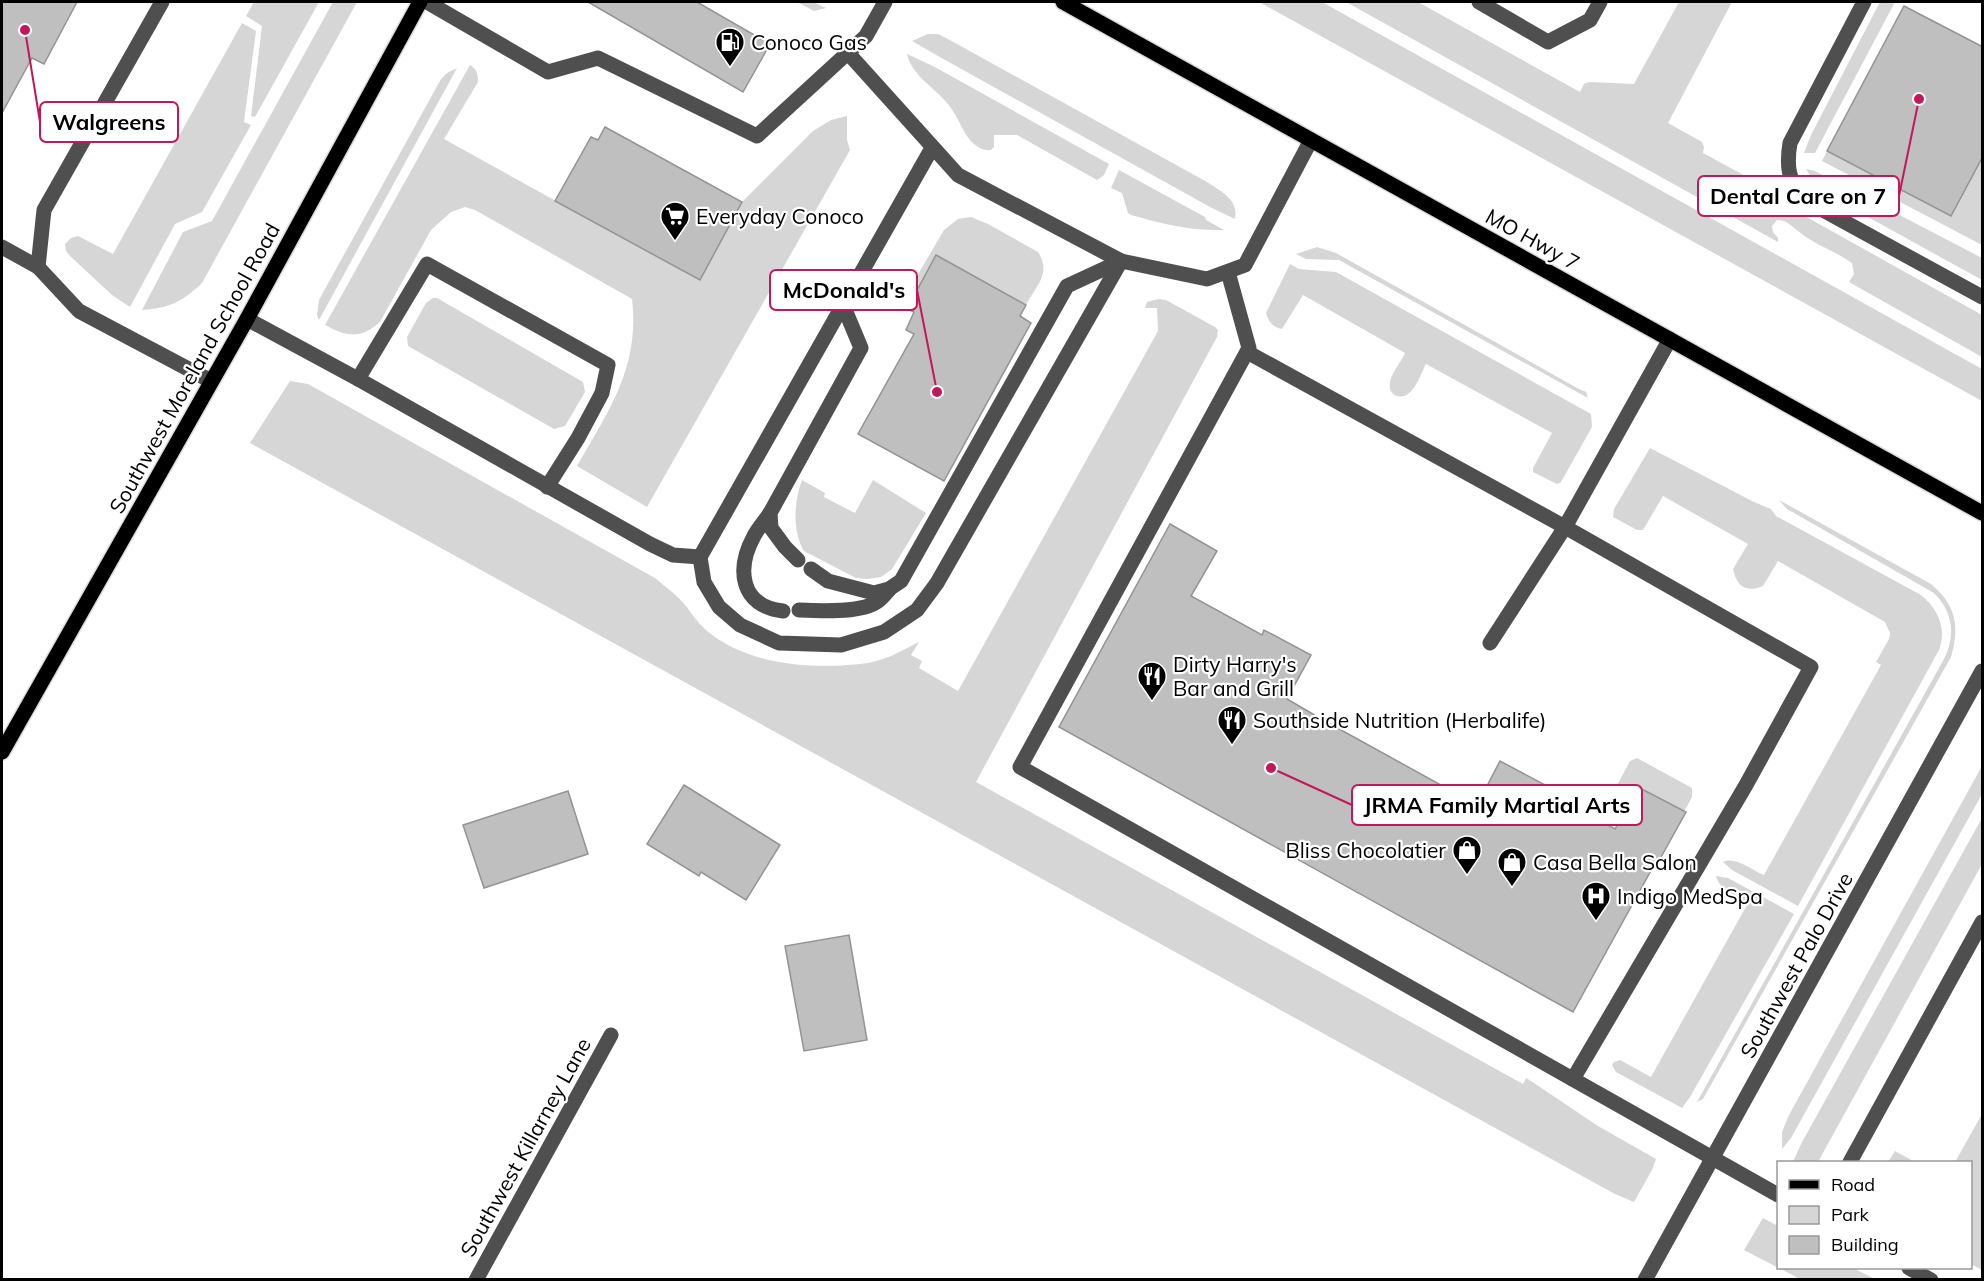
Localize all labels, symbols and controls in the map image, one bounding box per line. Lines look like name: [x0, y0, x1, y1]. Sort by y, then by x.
fuel station icon: Conoco Gas: [714, 26, 746, 68]
place label: Conoco Gas: [751, 29, 867, 55]
callout: Walgreens: [40, 102, 178, 142]
text: Walgreens: [52, 108, 166, 136]
callout: Dental Care on 7: [1698, 176, 1899, 216]
text: Dental Care on 7: [1710, 182, 1886, 210]
supermarket icon: Everyday Conoco: [659, 200, 691, 242]
place label: Everyday Conoco: [696, 203, 864, 229]
street label: MO Hwy 7: [1481, 203, 1585, 275]
street label: Southwest Moreland School Road: [103, 218, 285, 518]
callout: McDonald's: [770, 270, 917, 310]
text: McDonald's: [783, 276, 905, 304]
place label: Dirty Harry's Bar and Grill: [1173, 651, 1297, 701]
restaurant icon: Dirty Harry's Bar and Grill: [1136, 660, 1168, 702]
restaurant icon: Southside Nutrition (Herbalife): [1216, 704, 1248, 746]
place label: Southside Nutrition (Herbalife): [1253, 707, 1546, 733]
callout: JRMA Family Martial Arts: [1352, 785, 1642, 825]
text: JRMA Family Martial Arts: [1364, 791, 1630, 819]
shop icon: Bliss Chocolatier: [1451, 834, 1483, 876]
place label: Bliss Chocolatier: [1286, 837, 1446, 863]
shop icon: Casa Bella Salon: [1496, 846, 1528, 888]
place label: Casa Bella Salon: [1533, 849, 1697, 875]
street label: Southwest Palo Drive: [1734, 868, 1858, 1062]
hospital icon: Indigo MedSpa: [1580, 880, 1612, 922]
place label: Indigo MedSpa: [1617, 883, 1763, 909]
street label: Southwest Killarney Lane: [454, 1033, 596, 1261]
legend: [1777, 1161, 1972, 1269]
text: Road: [1831, 1173, 1875, 1196]
text: Park: [1831, 1203, 1870, 1226]
text: Building: [1831, 1233, 1899, 1256]

